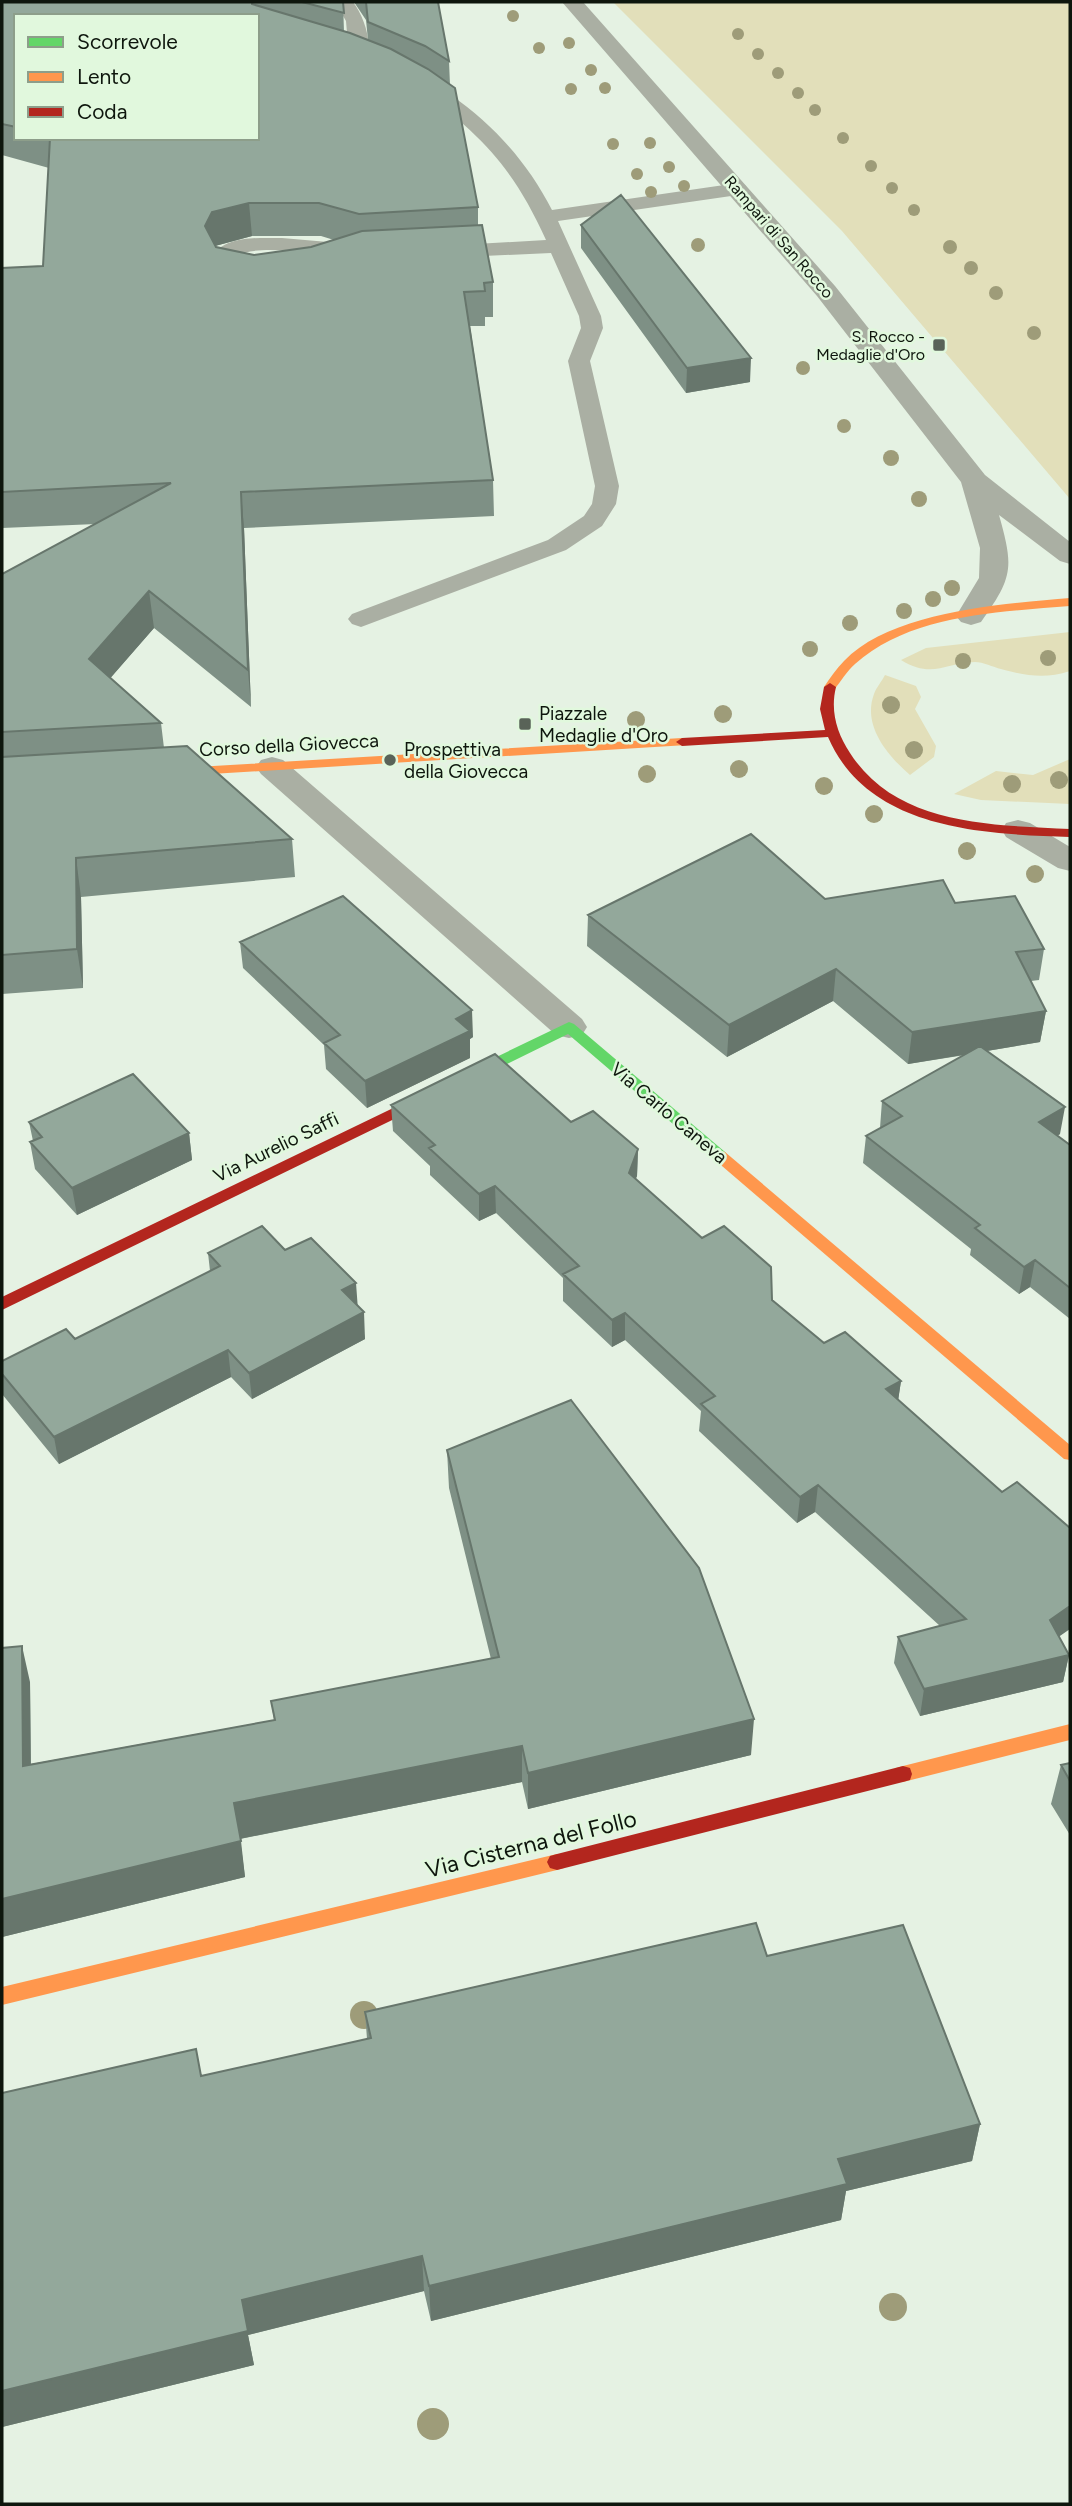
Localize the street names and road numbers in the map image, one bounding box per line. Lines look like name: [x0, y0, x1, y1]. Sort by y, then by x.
street label: Rampari di San Rocco: [721, 172, 837, 302]
street label: Corso della Giovecca: [199, 729, 379, 761]
street label: Via Carlo Caneva: [606, 1058, 732, 1168]
street label: Via Aurelio Saffi: [210, 1107, 342, 1187]
street label: Via Cisterna del Follo: [423, 1804, 639, 1884]

